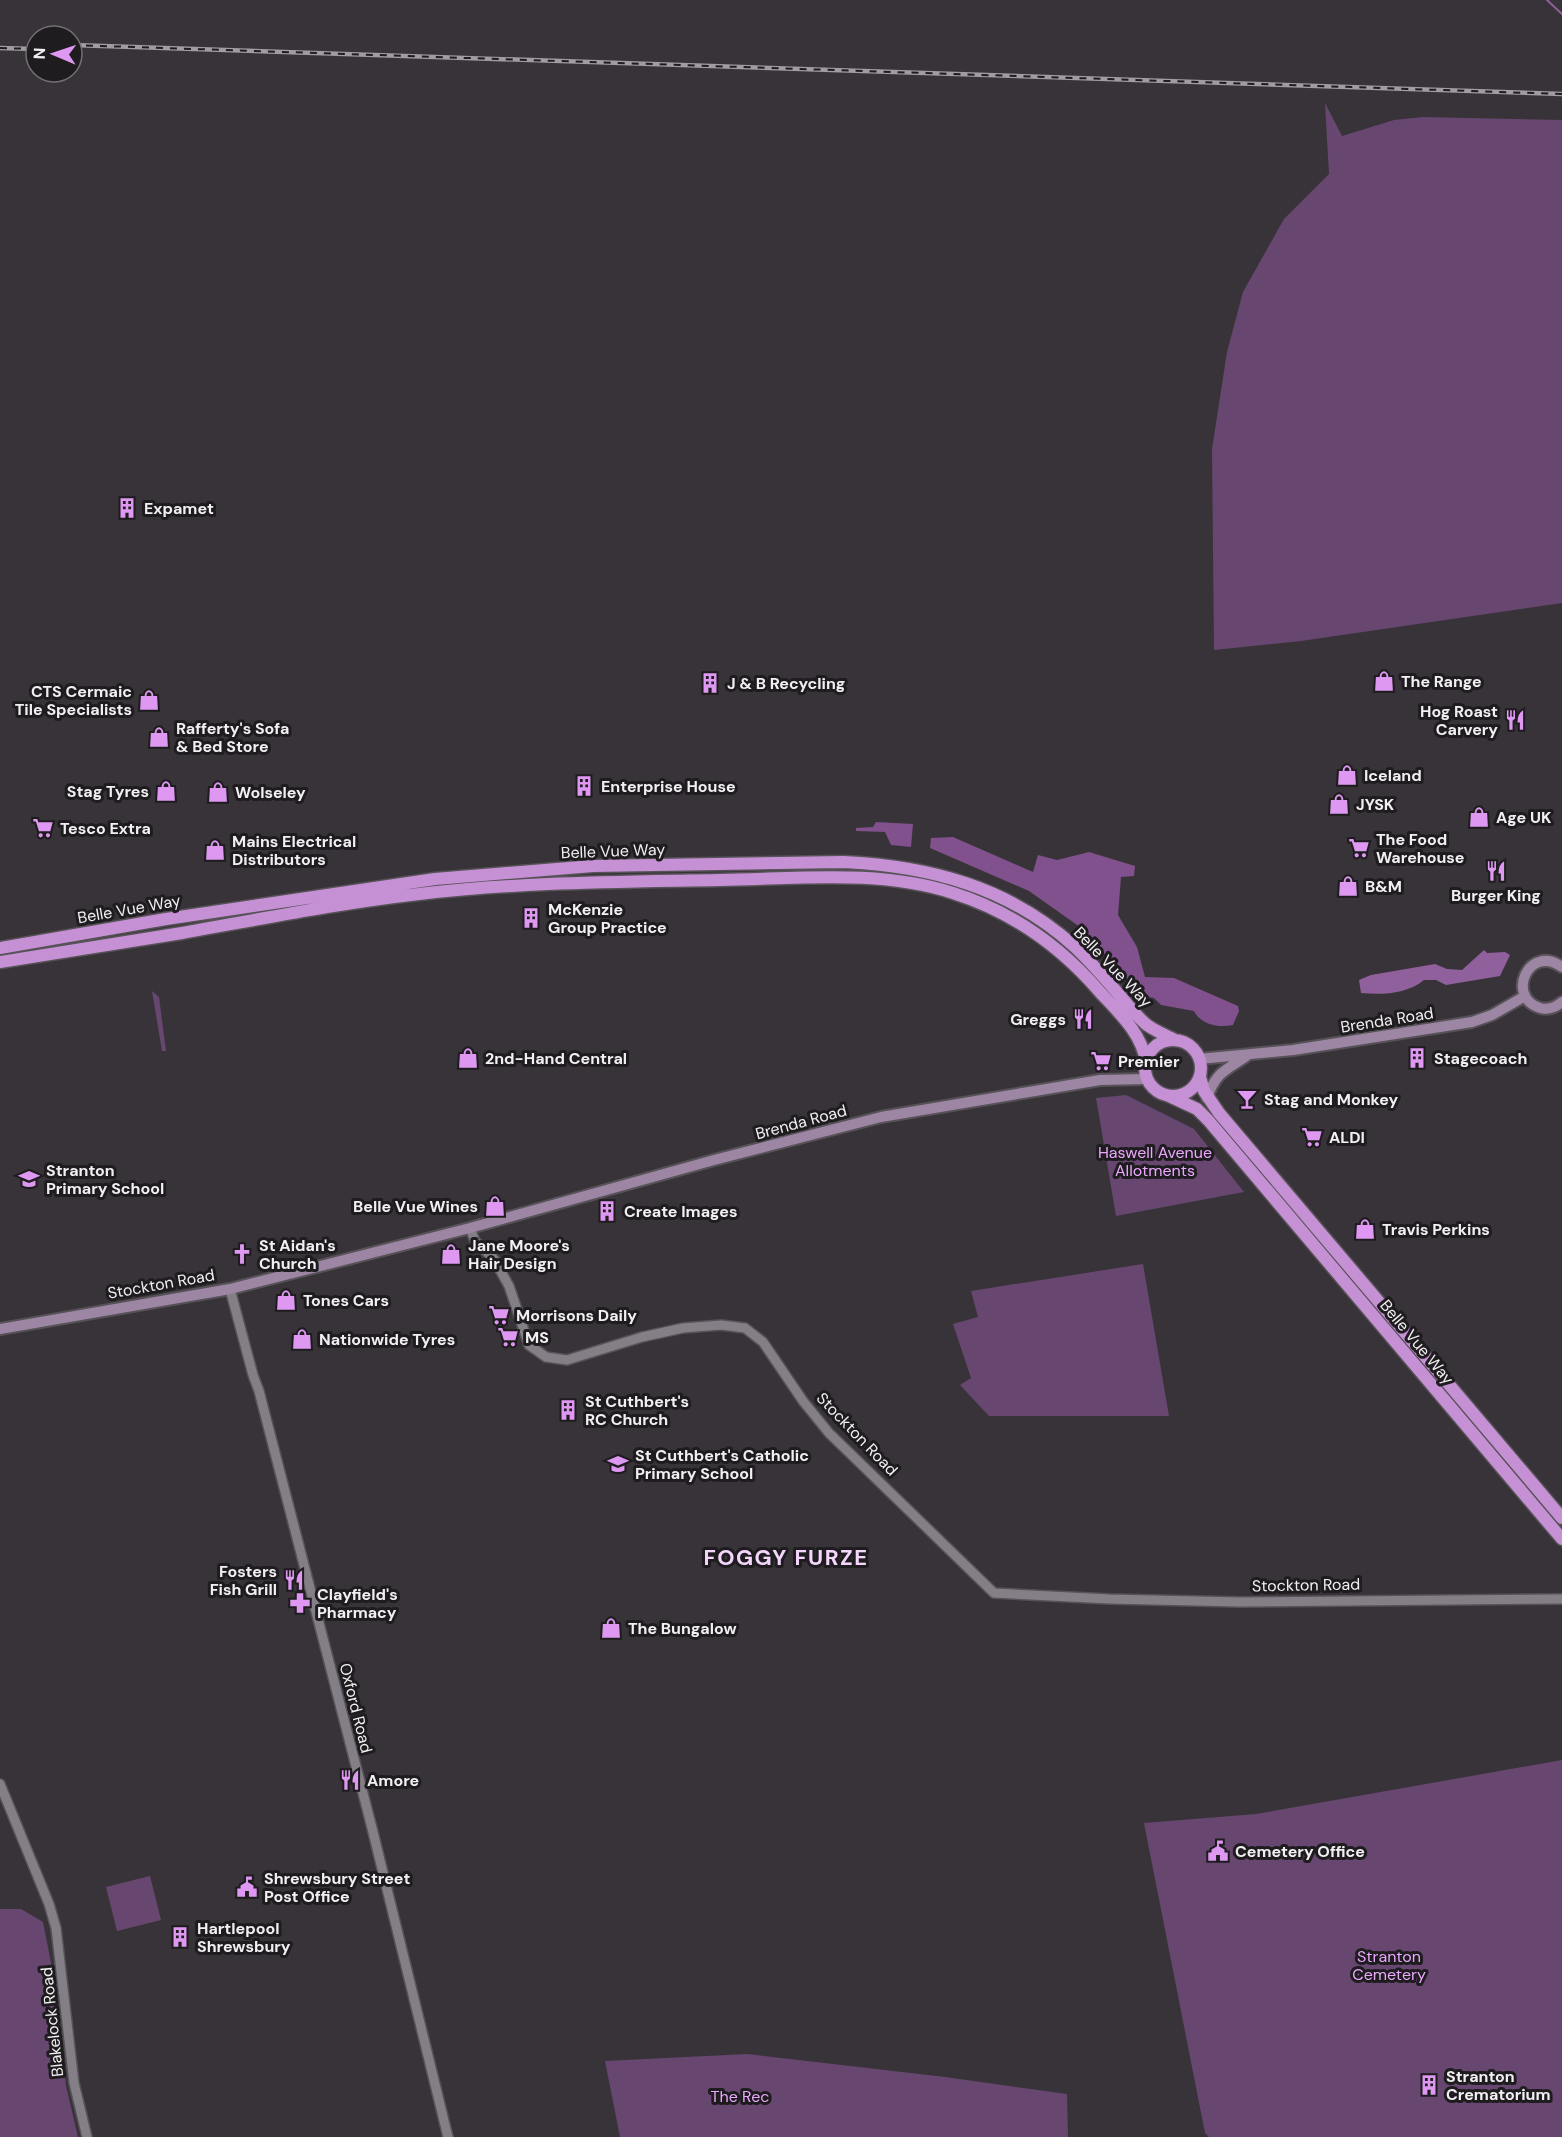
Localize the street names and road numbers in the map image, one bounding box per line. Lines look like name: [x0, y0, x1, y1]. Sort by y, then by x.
street label: Belle Vue Way: [561, 839, 666, 863]
street label: Belle Vue Way: [76, 890, 182, 928]
street label: Belle Vue Way: [1069, 922, 1157, 1012]
street label: Brenda Road: [1339, 1002, 1435, 1038]
street label: Brenda Road: [753, 1100, 849, 1144]
street label: Stockton Road: [106, 1264, 216, 1304]
street label: Belle Vue Way: [1375, 1295, 1459, 1389]
street label: Stockton Road: [812, 1388, 902, 1480]
street label: Stockton Road: [1252, 1574, 1360, 1596]
street label: Oxford Road: [335, 1661, 377, 1755]
street label: Blakelock Road: [36, 1966, 68, 2078]

